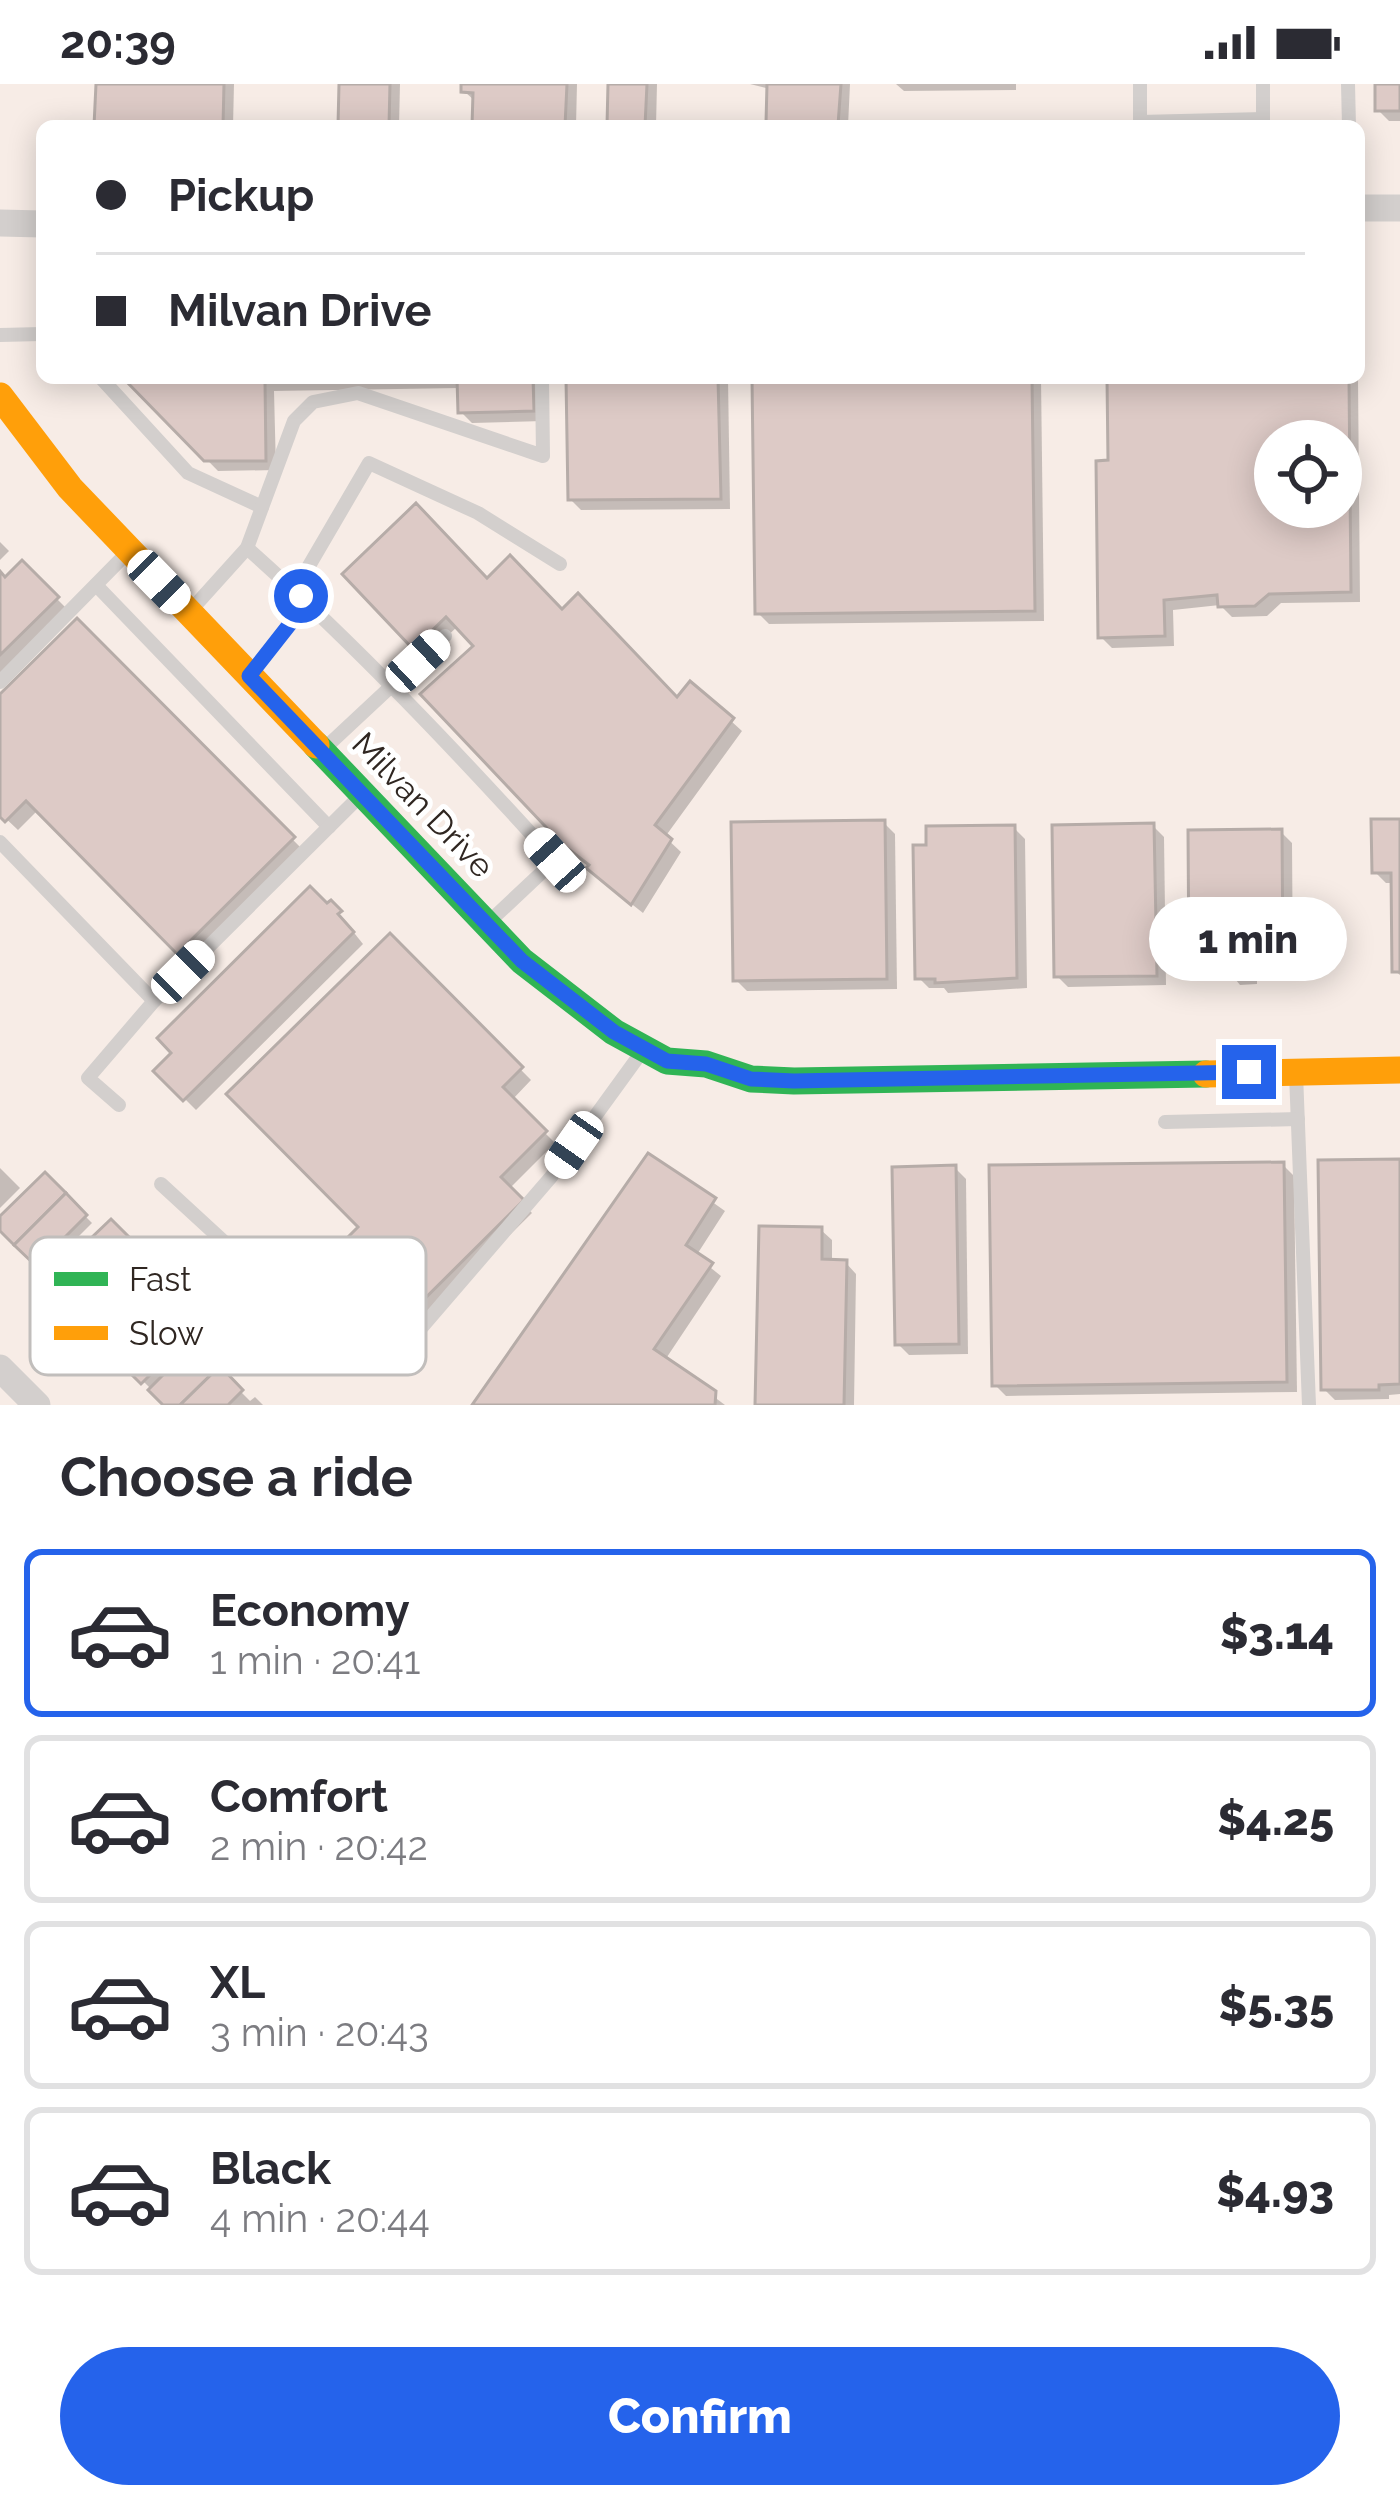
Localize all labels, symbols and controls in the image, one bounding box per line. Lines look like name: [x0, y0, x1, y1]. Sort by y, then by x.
text: 20:39: [60, 16, 176, 69]
text: Pickup: [168, 169, 314, 222]
text: Milvan Drive: [168, 284, 431, 337]
map controls: [1254, 420, 1362, 528]
button: locate: [1254, 420, 1362, 528]
car: [121, 544, 197, 620]
route start: [274, 569, 328, 623]
car: [379, 623, 457, 699]
street label: Milvan Drive: [344, 725, 502, 885]
car: [518, 821, 592, 899]
callout: 1 min: [1150, 898, 1348, 982]
text: 1 min: [1198, 916, 1298, 962]
car: [145, 934, 221, 1010]
route end: [1222, 1045, 1276, 1099]
car: [539, 1105, 609, 1185]
legend: [30, 1237, 426, 1375]
text: Fast: [129, 1260, 191, 1299]
text: Slow: [129, 1314, 204, 1353]
text: Choose a ride: [60, 1445, 413, 1509]
icon: car: [66, 1579, 174, 1687]
text: Economy: [210, 1584, 410, 1637]
text: $3.14: [1220, 1607, 1334, 1660]
text: 1 min · 20:41: [210, 1637, 420, 1683]
icon: car: [66, 1765, 174, 1873]
text: Comfort: [210, 1770, 388, 1823]
text: $4.25: [1217, 1793, 1334, 1846]
text: 2 min · 20:42: [210, 1823, 428, 1869]
icon: car: [66, 1951, 174, 2059]
text: XL: [210, 1956, 265, 2009]
text: $5.35: [1219, 1979, 1334, 2032]
text: 3 min · 20:43: [210, 2009, 429, 2055]
icon: car: [66, 2137, 174, 2245]
text: Black: [210, 2142, 331, 2195]
text: $4.93: [1216, 2165, 1334, 2218]
text: 4 min · 20:44: [210, 2195, 430, 2241]
button: Confirm: [60, 2347, 1340, 2485]

